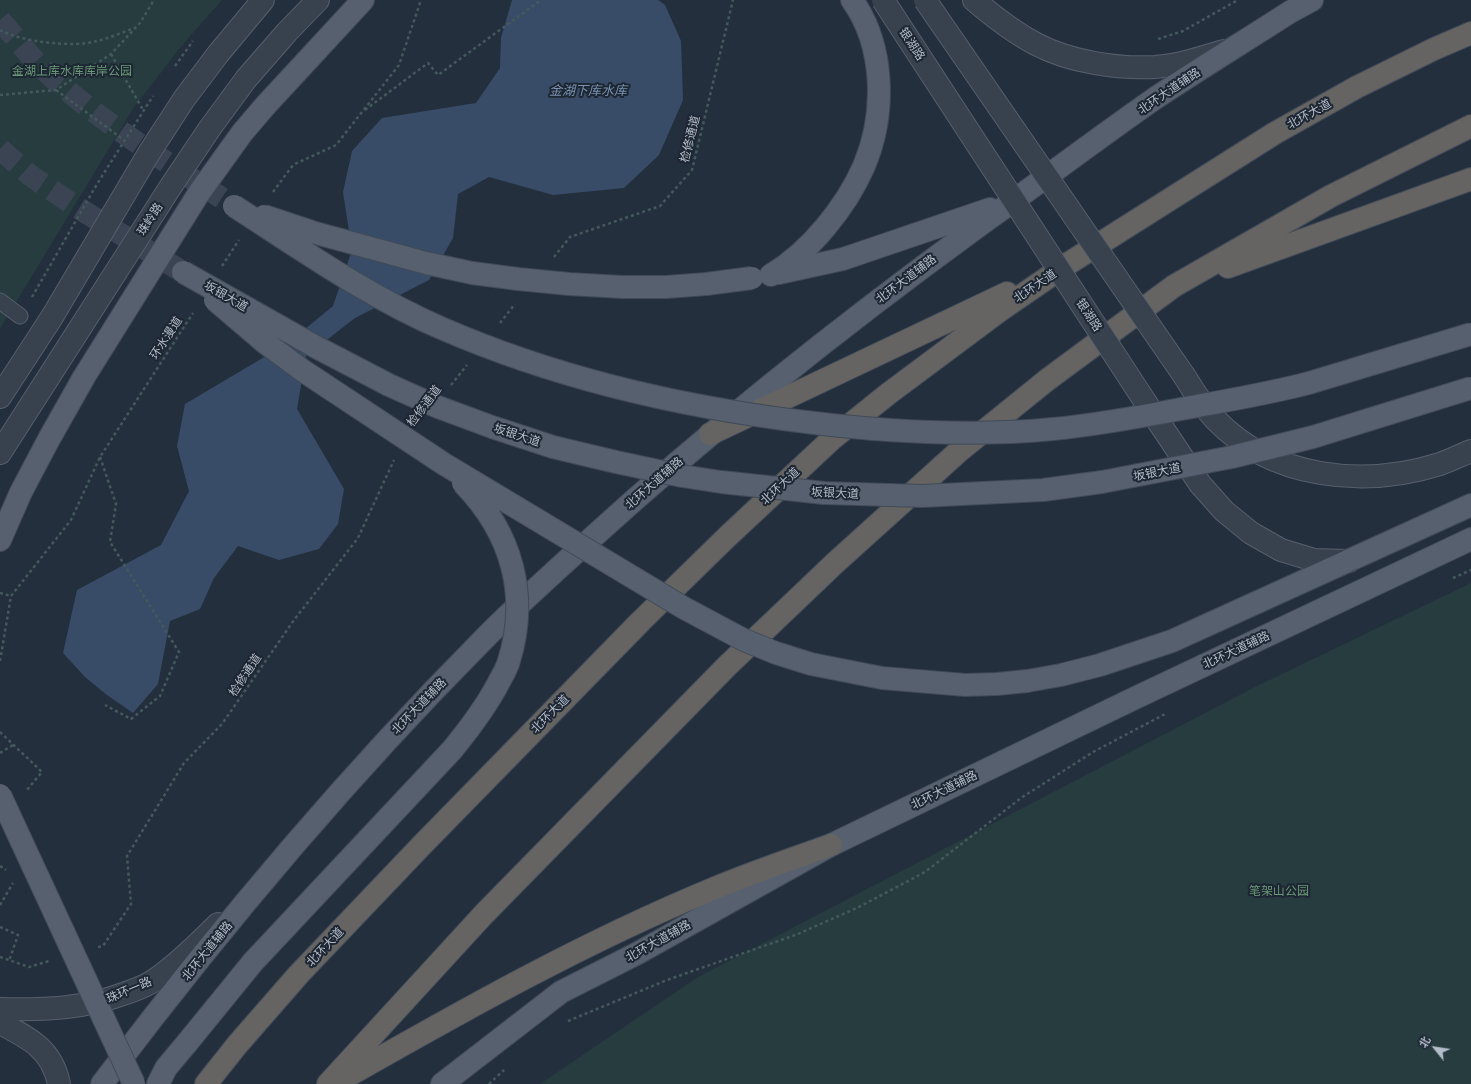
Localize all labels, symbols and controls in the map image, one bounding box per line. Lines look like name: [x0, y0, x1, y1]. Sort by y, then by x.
street label: 银湖路: [896, 25, 928, 63]
park label: 金湖上库水库库岸公园: [12, 64, 132, 78]
street label: 北环大道辅路: [1135, 65, 1203, 117]
water label: 金湖下库水库: [549, 83, 627, 99]
street label: 北环大道: [1285, 96, 1333, 132]
street label: 检修通道: [677, 114, 703, 164]
street label: 珠岭路: [134, 200, 166, 238]
street label: 北环大道辅路: [873, 252, 939, 306]
street label: 北环大道: [1011, 267, 1059, 305]
street label: 坂银大道: [202, 278, 250, 314]
street label: 银湖路: [1073, 296, 1105, 334]
street label: 环水漫道: [147, 314, 185, 362]
street label: 检修通道: [404, 382, 444, 430]
street label: 坂银大道: [492, 421, 542, 449]
street label: 北环大道辅路: [622, 454, 686, 512]
street label: 坂银大道: [1132, 460, 1182, 484]
street label: 北环大道: [758, 464, 802, 508]
street label: 坂银大道: [811, 485, 859, 501]
street label: 北环大道辅路: [1200, 628, 1272, 672]
street label: 检修通道: [226, 651, 264, 699]
street label: 北环大道辅路: [389, 675, 449, 737]
street label: 北环大道: [528, 692, 572, 736]
street label: 北环大道辅路: [908, 768, 980, 812]
park label: 笔架山公园: [1249, 884, 1309, 898]
street label: 北环大道辅路: [623, 917, 693, 965]
street label: 北环大道辅路: [179, 918, 235, 984]
street label: 北环大道: [303, 925, 347, 969]
street label: 珠环一路: [104, 974, 154, 1006]
north arrow: [1415, 1028, 1455, 1068]
text: 北: [1416, 1034, 1433, 1050]

